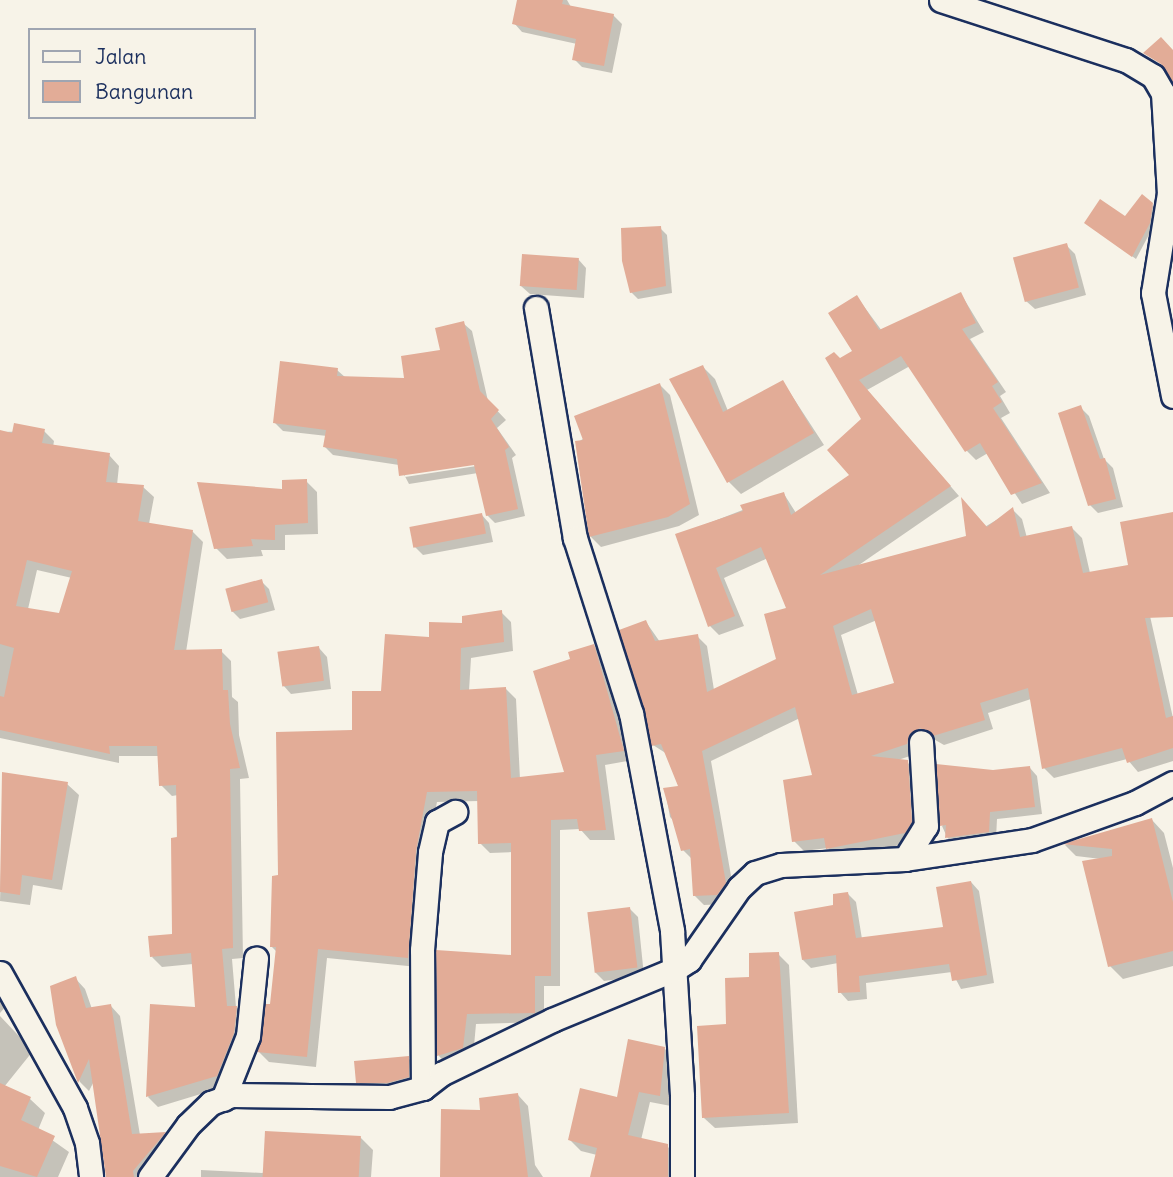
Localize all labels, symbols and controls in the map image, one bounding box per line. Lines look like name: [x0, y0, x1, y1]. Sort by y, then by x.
legend: [28, 28, 256, 119]
text: Jalan: [95, 43, 146, 70]
text: Bangunan: [95, 78, 193, 105]

